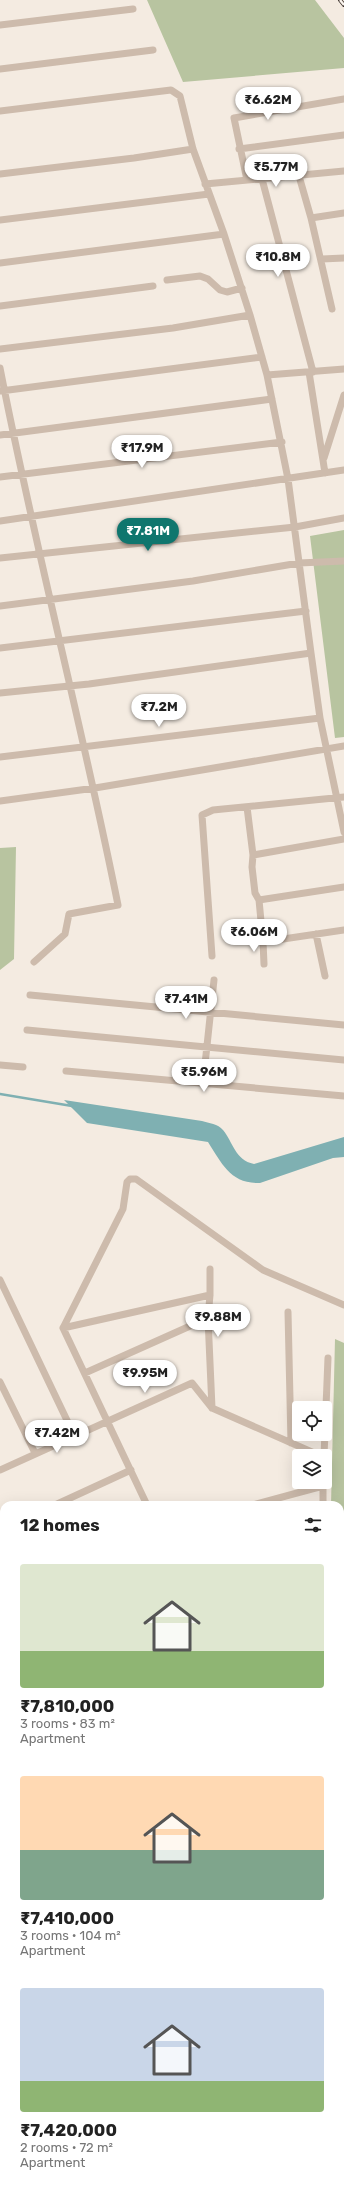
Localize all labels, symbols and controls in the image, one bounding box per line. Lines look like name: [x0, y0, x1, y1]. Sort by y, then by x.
pin: ₹6.62M: [235, 87, 301, 121]
text: ₹6.62M: [244, 92, 292, 107]
pin: ₹5.77M: [243, 154, 309, 188]
text: ₹5.77M: [253, 159, 299, 174]
pin: ₹10.8M: [245, 244, 311, 278]
text: ₹10.8M: [255, 249, 301, 264]
pin: ₹17.9M: [109, 435, 175, 469]
text: ₹17.9M: [120, 440, 164, 455]
pin: ₹7.81M: [115, 518, 181, 552]
text: ₹7.81M: [126, 523, 170, 538]
pin: ₹7.2M: [131, 694, 187, 728]
text: ₹7.2M: [140, 699, 178, 714]
pin: ₹6.06M: [221, 919, 287, 953]
text: ₹6.06M: [230, 924, 278, 939]
pin: ₹7.41M: [153, 986, 219, 1020]
text: ₹7.41M: [164, 991, 208, 1006]
pin: ₹5.96M: [171, 1059, 237, 1093]
text: ₹5.96M: [181, 1064, 227, 1079]
pin: ₹9.88M: [185, 1304, 251, 1338]
text: ₹9.88M: [194, 1309, 242, 1324]
pin: ₹9.95M: [112, 1360, 178, 1394]
text: ₹9.95M: [122, 1365, 168, 1380]
map controls: [292, 1401, 332, 1489]
button: locate: [292, 1401, 332, 1441]
pin: ₹7.42M: [24, 1420, 90, 1454]
text: ₹7.42M: [34, 1425, 80, 1440]
button: layers: [292, 1449, 332, 1489]
icon: filters: [302, 1514, 324, 1536]
text: 12 homes: [20, 1515, 100, 1535]
icon: home: [136, 1590, 208, 1662]
text: ₹7,810,000: [20, 1696, 114, 1716]
text: 3 rooms · 83 m²: [20, 1716, 115, 1731]
text: Apartment: [20, 1731, 85, 1746]
icon: home: [136, 1802, 208, 1874]
text: ₹7,410,000: [20, 1908, 114, 1928]
text: 3 rooms · 104 m²: [20, 1928, 121, 1943]
text: Apartment: [20, 1943, 85, 1958]
icon: home: [136, 2014, 208, 2086]
text: ₹7,420,000: [20, 2120, 117, 2140]
text: 2 rooms · 72 m²: [20, 2140, 113, 2155]
text: Apartment: [20, 2155, 85, 2170]

